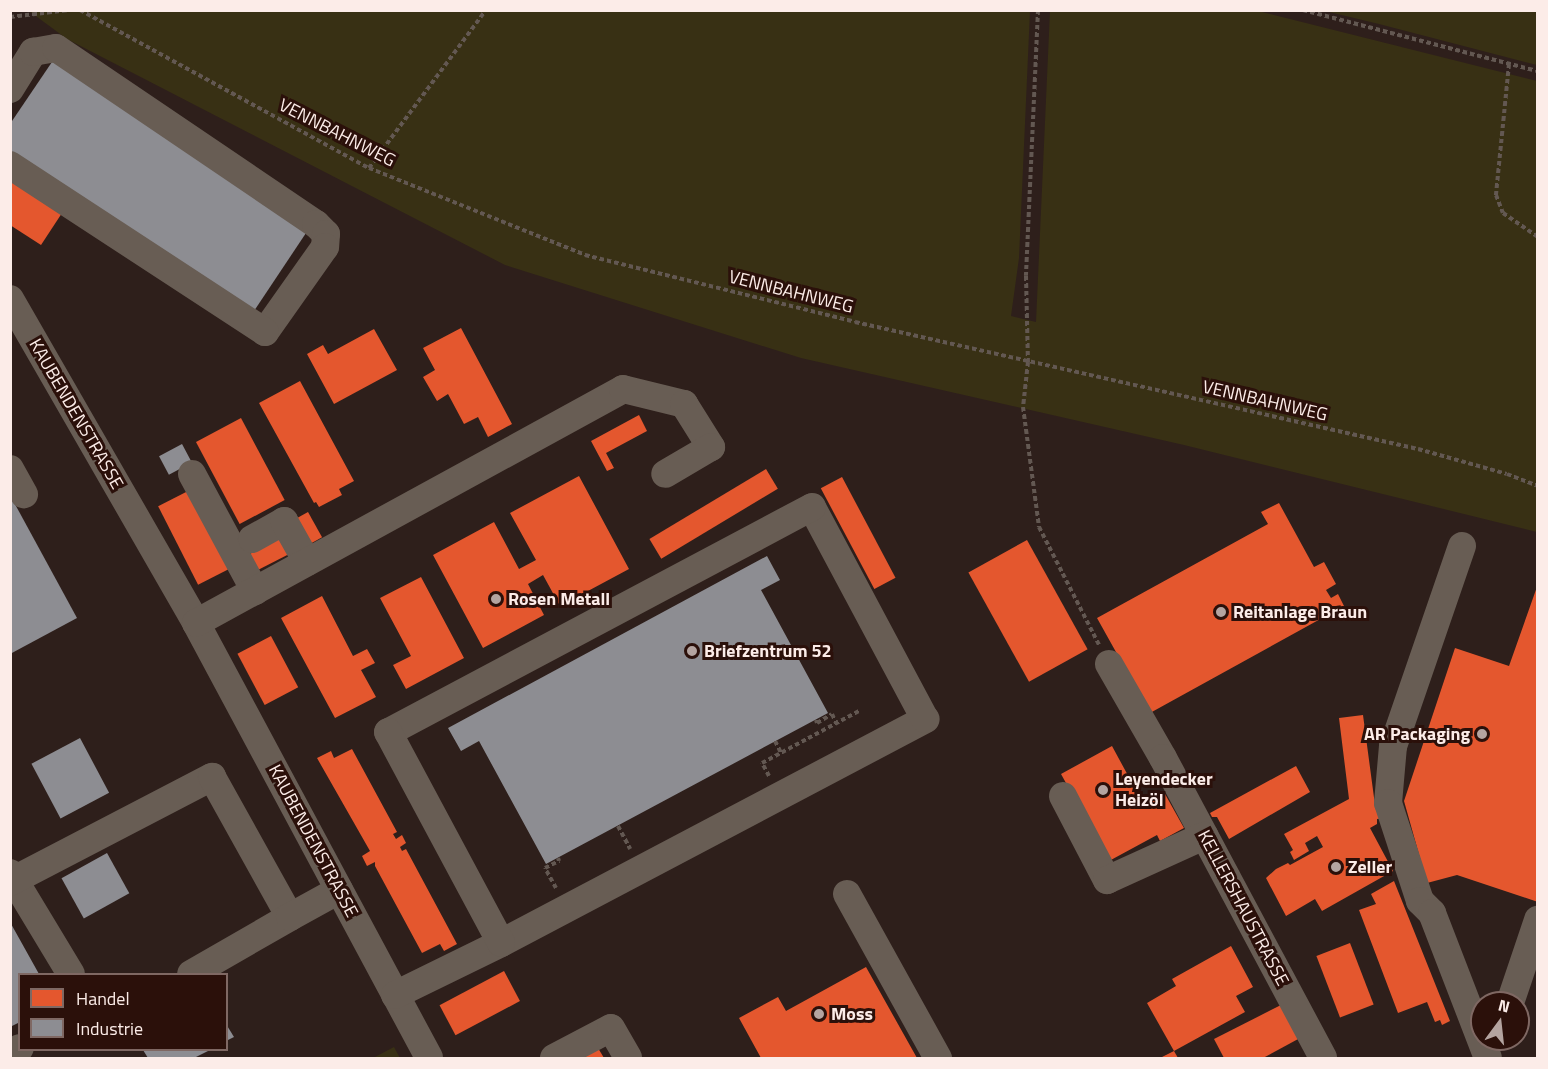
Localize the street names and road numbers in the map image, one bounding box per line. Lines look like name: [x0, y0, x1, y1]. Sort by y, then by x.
street label: VENNBAHNWEG: [275, 94, 399, 172]
street label: VENNBAHNWEG: [726, 266, 856, 318]
street label: KAUBENDENSTRASSE: [24, 335, 128, 493]
street label: VENNBAHNWEG: [1200, 376, 1330, 426]
street label: KAUBENDENSTRASSE: [264, 761, 362, 921]
street label: KELLERSHAUSTRASSE: [1193, 827, 1293, 989]

